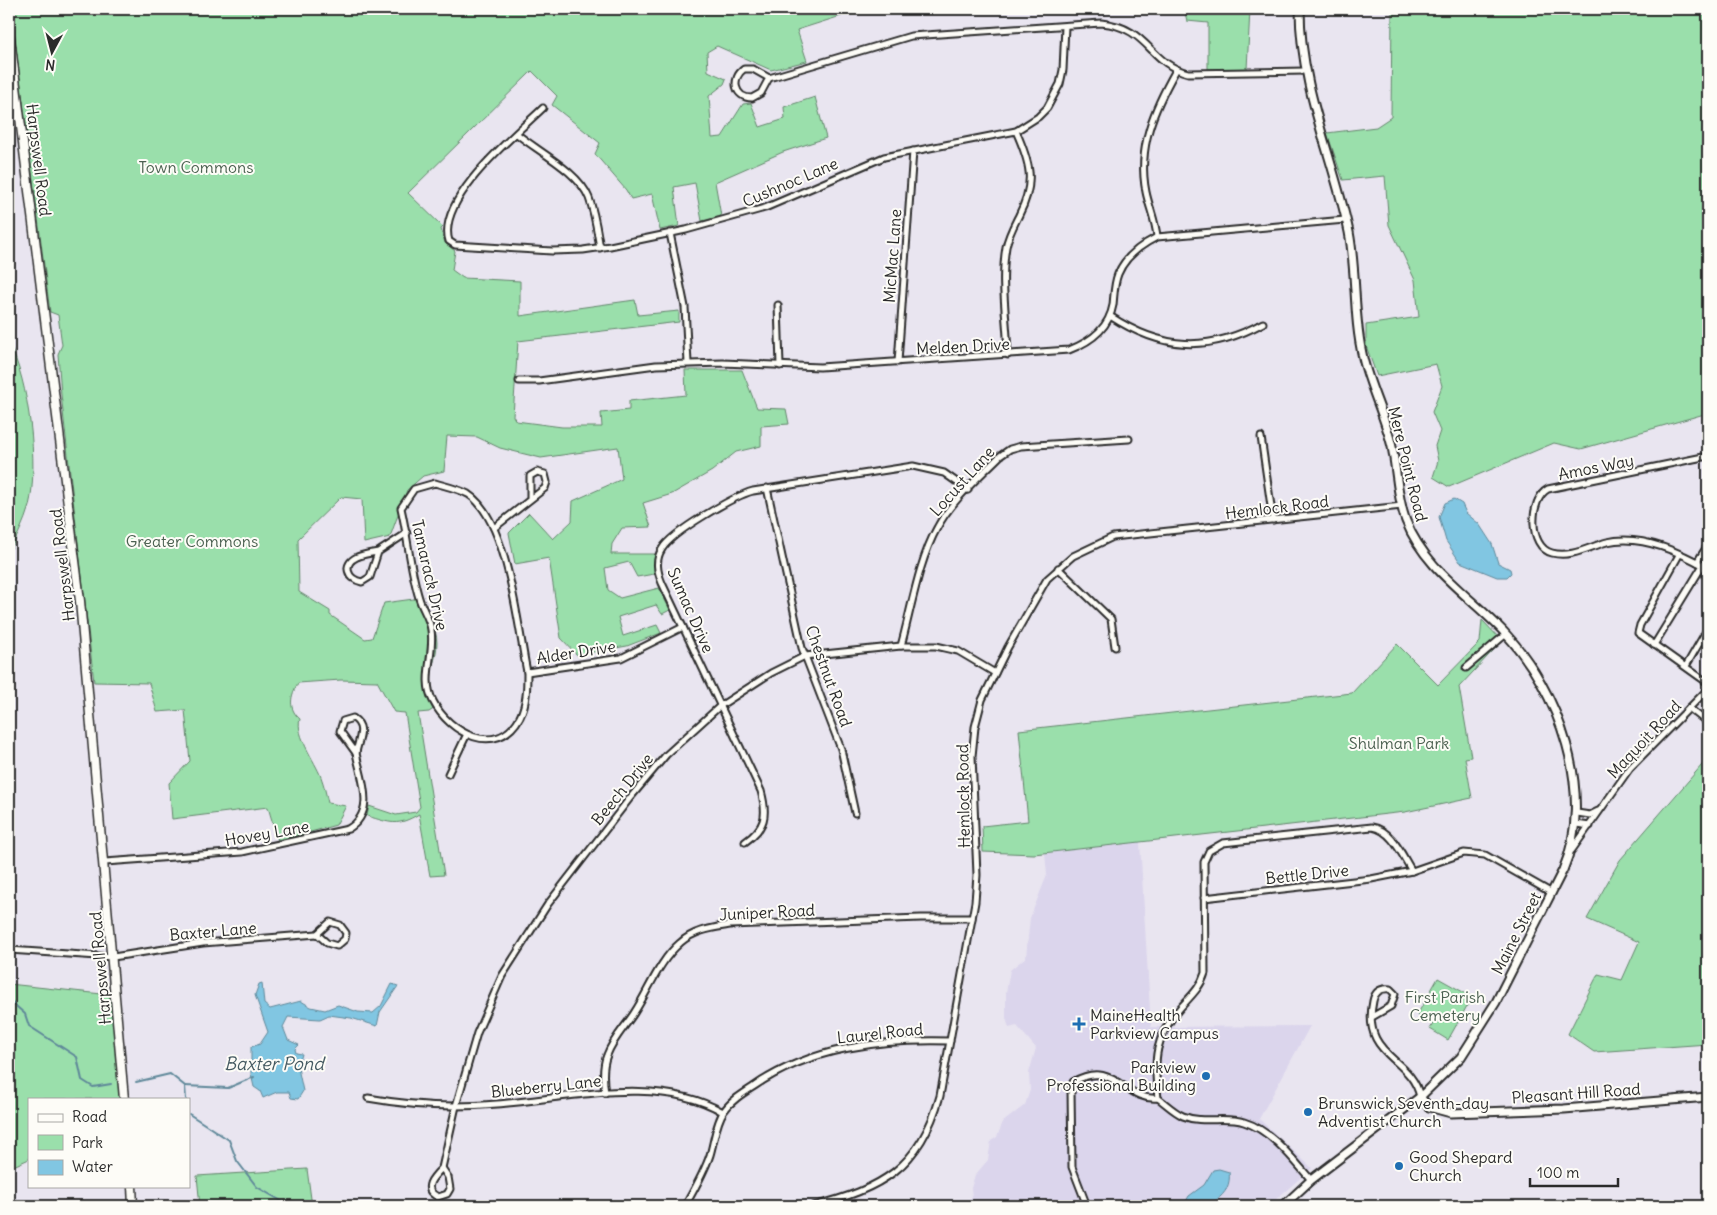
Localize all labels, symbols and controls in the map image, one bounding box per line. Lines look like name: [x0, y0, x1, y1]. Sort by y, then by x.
north arrow: [28, 28, 78, 78]
text: N: [45, 55, 56, 74]
street label: Harpswell Road: [22, 103, 56, 217]
street label: Cushnoc Lane: [739, 153, 841, 211]
park label: Town Commons: [139, 157, 253, 177]
street label: MicMac Lane: [879, 208, 905, 304]
street label: Melden Drive: [916, 334, 1010, 358]
street label: Mere Point Road: [1384, 404, 1432, 524]
street label: Locust Lane: [925, 442, 999, 520]
street label: Amos Way: [1557, 450, 1635, 484]
street label: Hemlock Road: [1224, 491, 1330, 523]
street label: Harpswell Road: [45, 508, 79, 622]
street label: Tamarack Drive: [408, 518, 452, 632]
park label: Greater Commons: [126, 531, 258, 551]
street label: Sumac Drive: [663, 564, 719, 656]
street label: Chestnut Road: [801, 623, 857, 729]
street label: Alder Drive: [535, 636, 617, 668]
street label: Maquoit Road: [1603, 696, 1685, 782]
park label: Shulman Park: [1349, 733, 1449, 753]
street label: Hemlock Road: [952, 744, 974, 848]
street label: Beech Drive: [587, 749, 657, 829]
street label: Hovey Lane: [223, 816, 311, 850]
street label: Bettle Drive: [1264, 860, 1350, 888]
street label: Maine Street: [1487, 888, 1546, 978]
street label: Juniper Road: [719, 900, 815, 924]
street label: Harpswell Road: [85, 911, 115, 1025]
street label: Baxter Lane: [169, 917, 257, 945]
park label: First Parish Cemetery: [1405, 987, 1485, 1025]
place label: MaineHealth Parkview Campus: [1090, 1005, 1219, 1043]
marker: MaineHealth Parkview Campus: [1072, 1017, 1086, 1031]
street label: Laurel Road: [836, 1019, 924, 1047]
water label: Baxter Pond: [224, 1052, 326, 1075]
place label: Parkview Professional Building: [1047, 1057, 1196, 1095]
street label: Blueberry Lane: [490, 1070, 602, 1102]
marker: Parkview Professional Building: [1200, 1070, 1212, 1082]
street label: Pleasant Hill Road: [1511, 1079, 1641, 1107]
place label: Brunswick Seventh-day Adventist Church: [1318, 1093, 1489, 1131]
legend: [28, 1098, 190, 1188]
marker: Brunswick Seventh-day Adventist Church: [1302, 1106, 1314, 1118]
text: Road: [72, 1107, 107, 1126]
text: Park: [72, 1133, 103, 1152]
place label: Good Shepard Church: [1409, 1147, 1513, 1185]
scale bar: [1530, 1155, 1617, 1187]
text: Water: [72, 1157, 113, 1176]
marker: Good Shepard Church: [1393, 1160, 1405, 1172]
text: 100 m: [1537, 1163, 1579, 1182]

